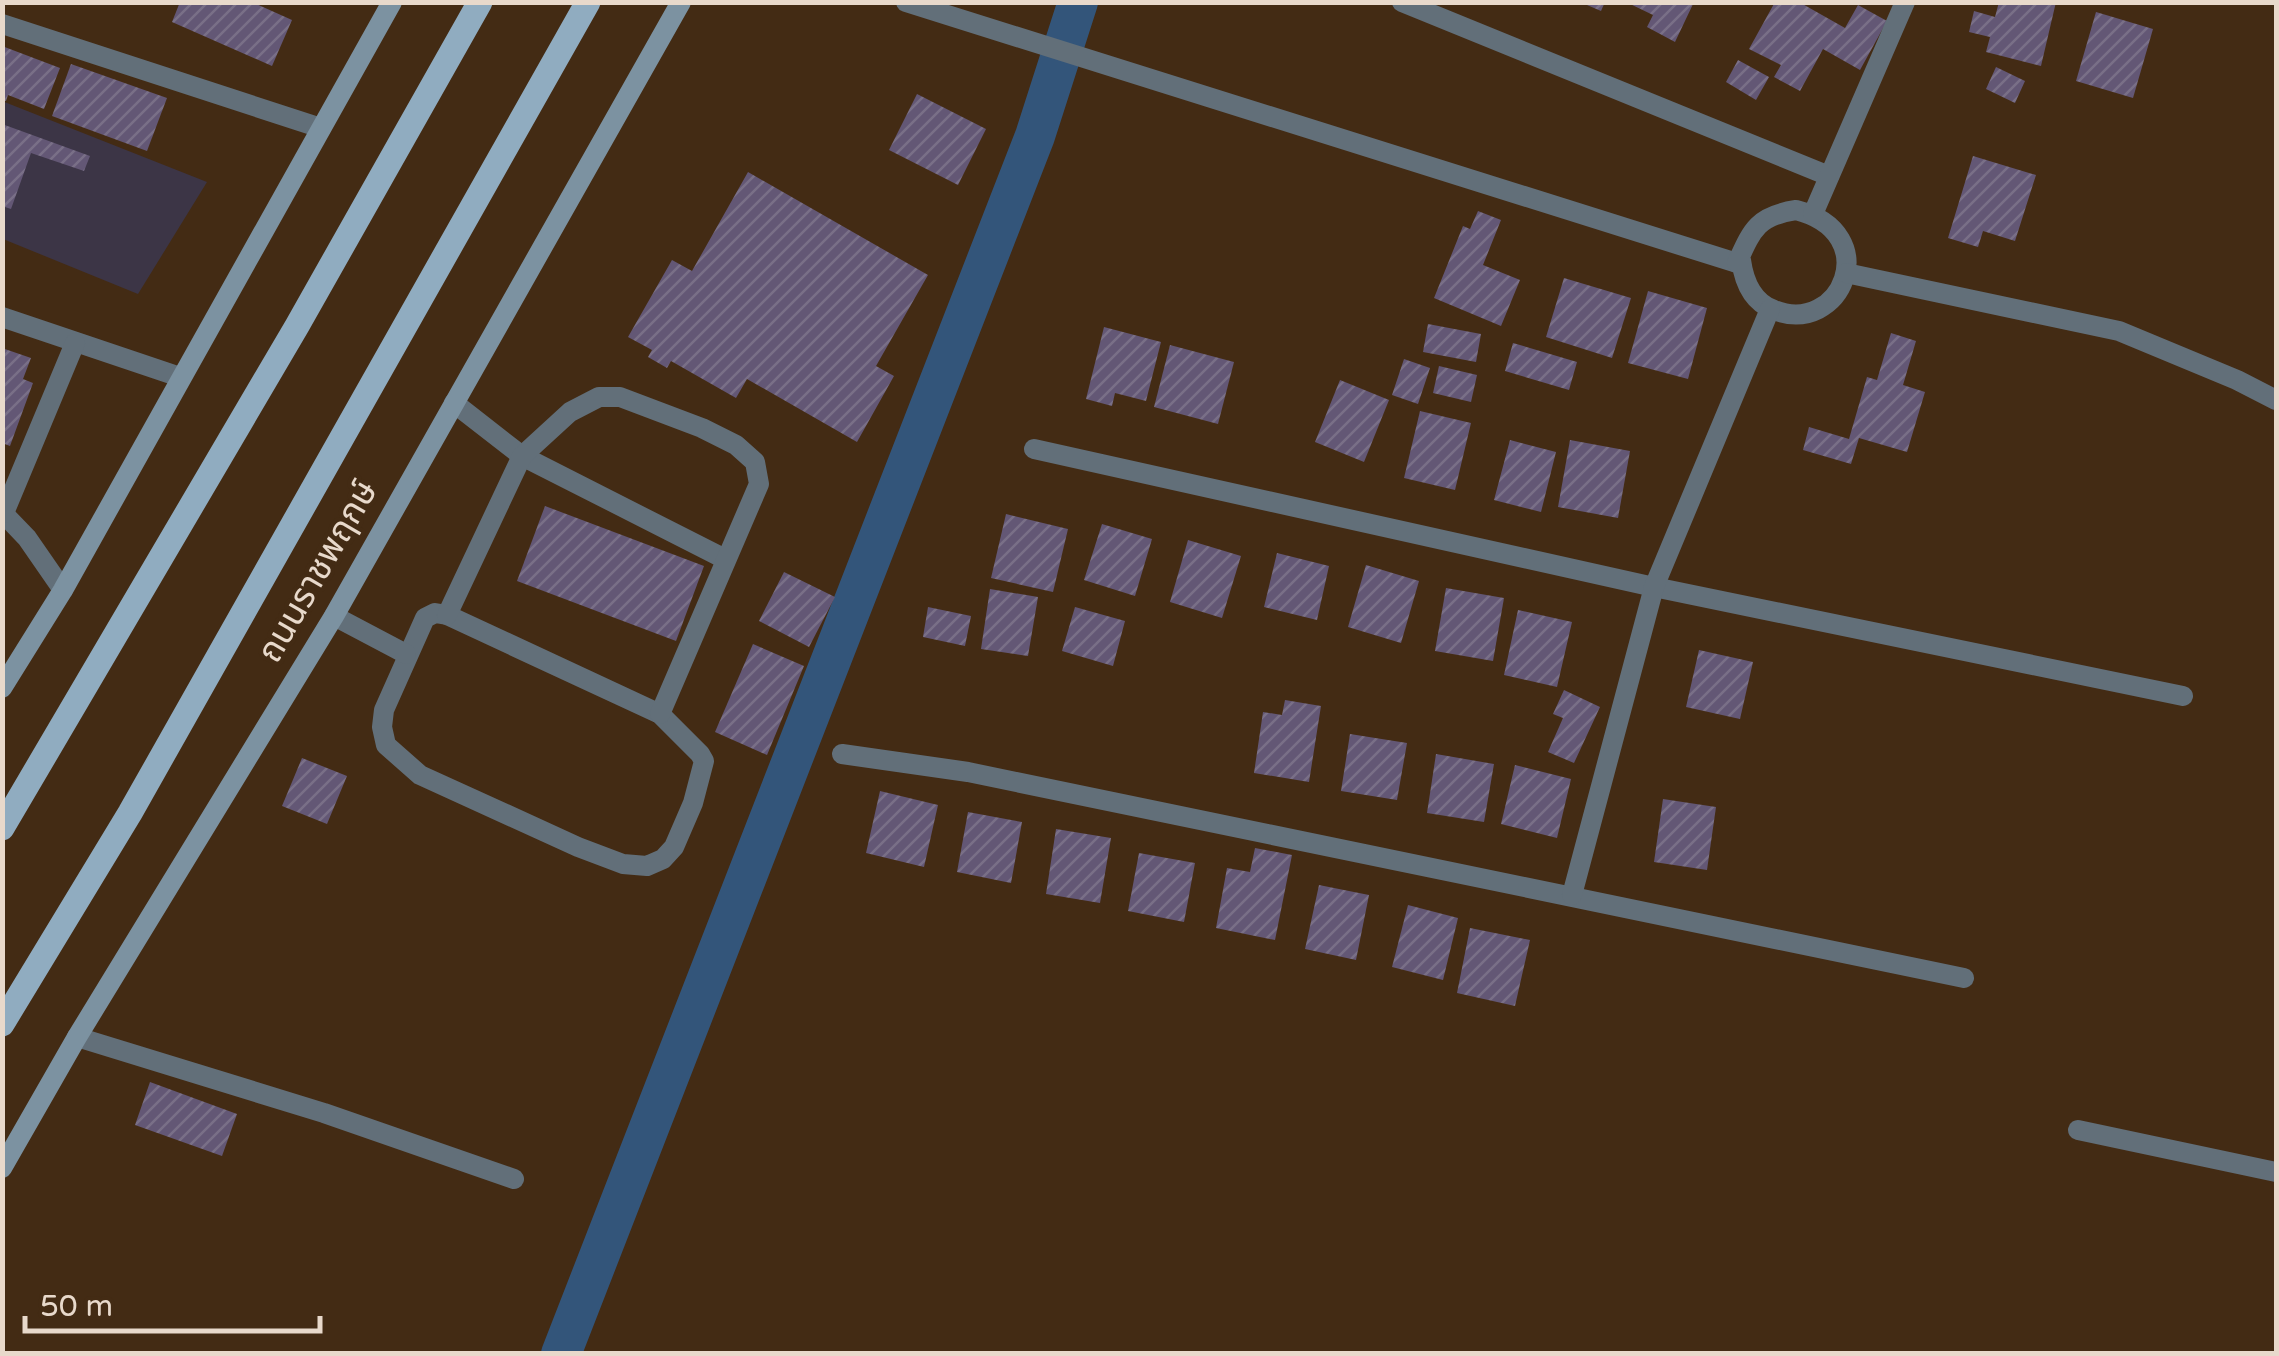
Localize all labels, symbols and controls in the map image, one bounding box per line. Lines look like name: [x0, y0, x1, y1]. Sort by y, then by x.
street label: ถนนราชพฤกษ์: [249, 473, 387, 670]
scale bar: [25, 1271, 320, 1333]
text: 50 m: [40, 1288, 113, 1325]

